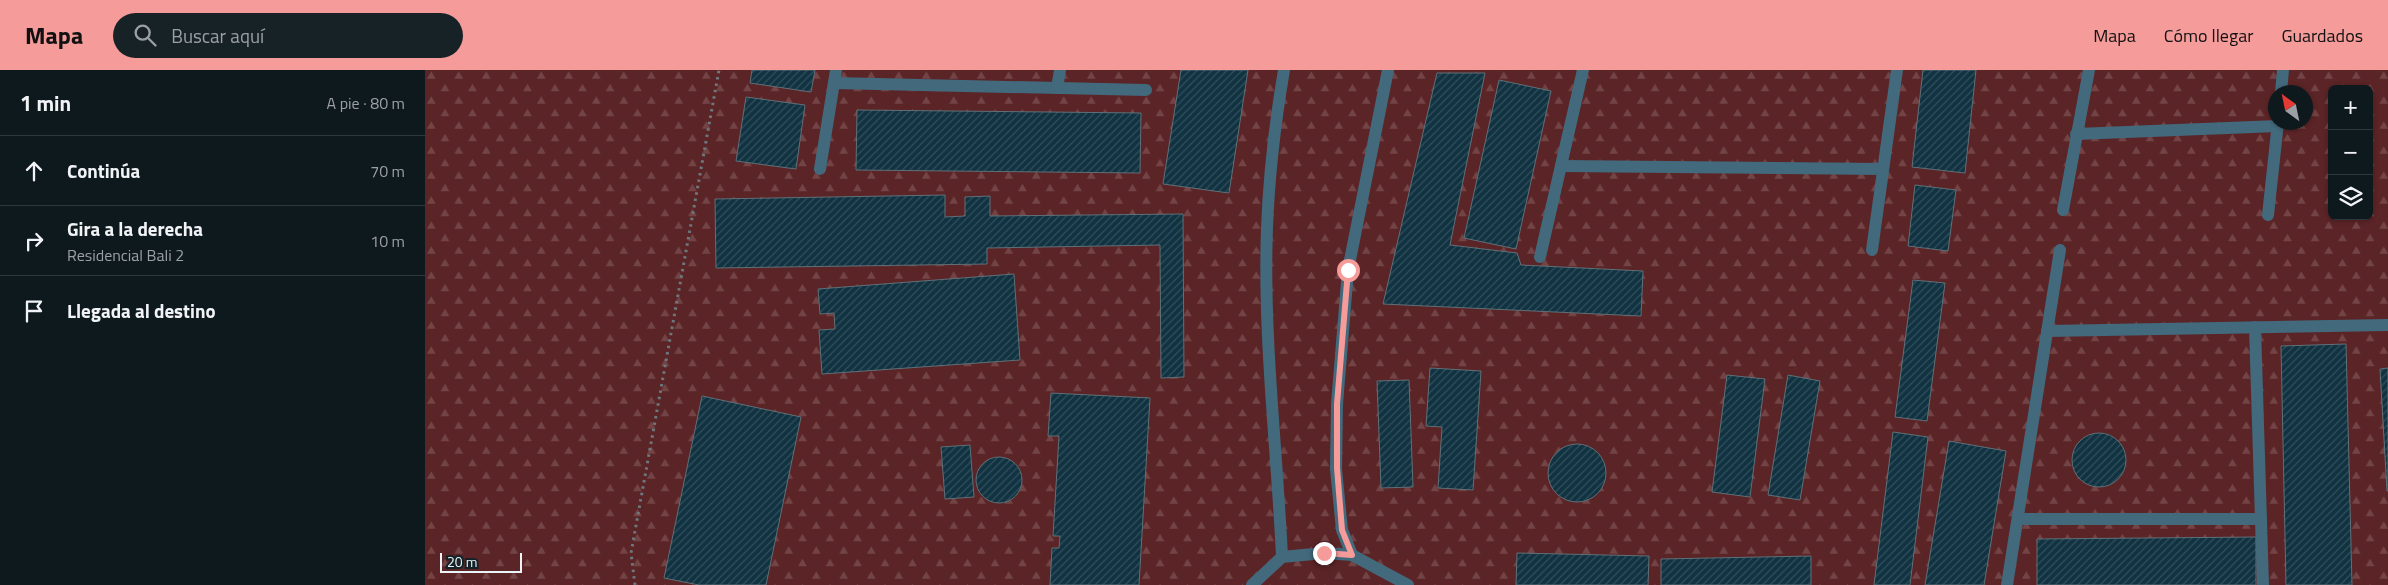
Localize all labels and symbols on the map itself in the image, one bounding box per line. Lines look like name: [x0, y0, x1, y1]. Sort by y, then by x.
north arrow: [2268, 85, 2313, 130]
route start: [1337, 259, 1360, 282]
route end: [1313, 542, 1336, 565]
scale bar: [440, 550, 523, 573]

